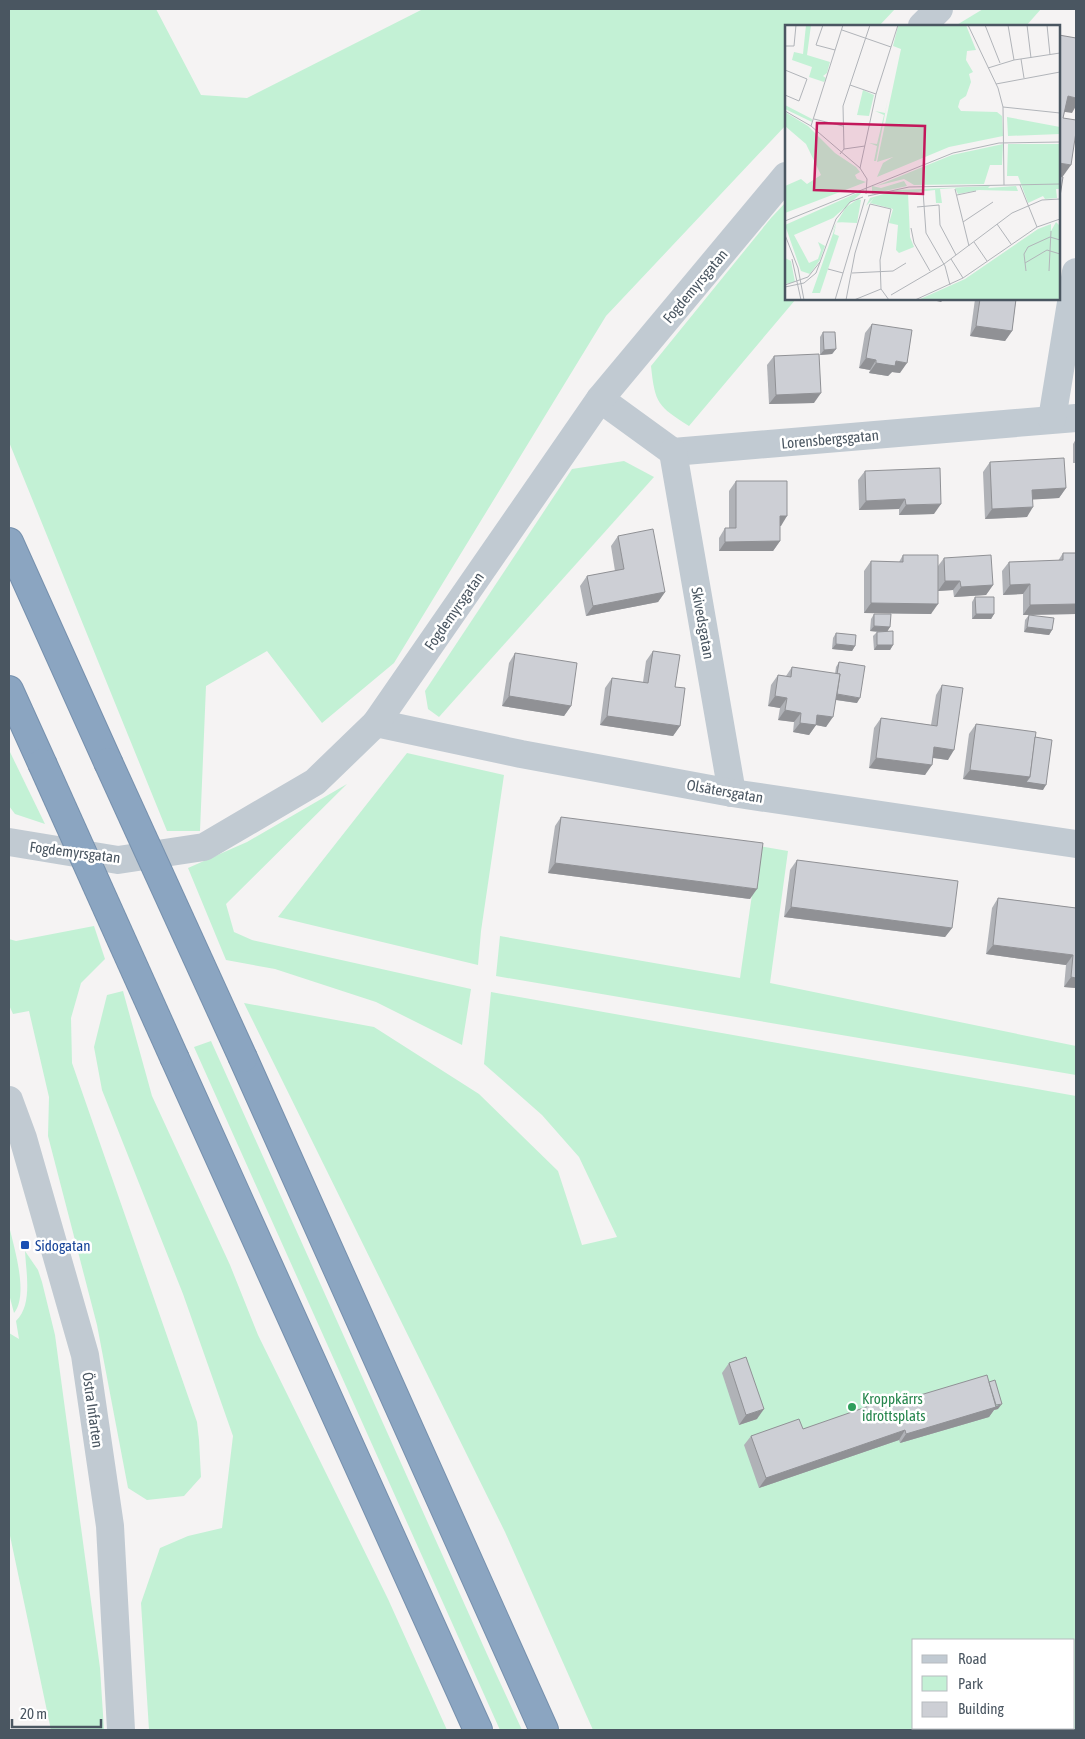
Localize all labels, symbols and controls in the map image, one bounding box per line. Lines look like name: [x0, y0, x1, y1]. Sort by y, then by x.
inset map: [785, 25, 1060, 300]
street label: Fogdemyrsgatan: [659, 246, 731, 326]
street label: Lorensbergsgatan: [780, 426, 880, 452]
street label: Fogdemyrsgatan: [421, 569, 487, 653]
street label: Skivedsgatan: [688, 586, 718, 660]
street label: Olsätersgatan: [685, 776, 765, 806]
street label: Fogdemyrsgatan: [29, 838, 121, 866]
place label: Sidogatan: [35, 1237, 91, 1254]
marker: Sidogatan: [19, 1239, 31, 1251]
street label: Östra Infarten: [79, 1371, 107, 1449]
place label: Kroppkärrs idrottsplats: [862, 1390, 926, 1424]
marker: Kroppkärrs idrottsplats: [846, 1401, 858, 1413]
legend: [912, 1639, 1075, 1729]
text: Road: [958, 1650, 987, 1667]
text: Park: [958, 1675, 983, 1692]
scale bar: [12, 1696, 101, 1728]
text: Building: [958, 1700, 1004, 1717]
text: 20 m: [20, 1705, 47, 1722]

